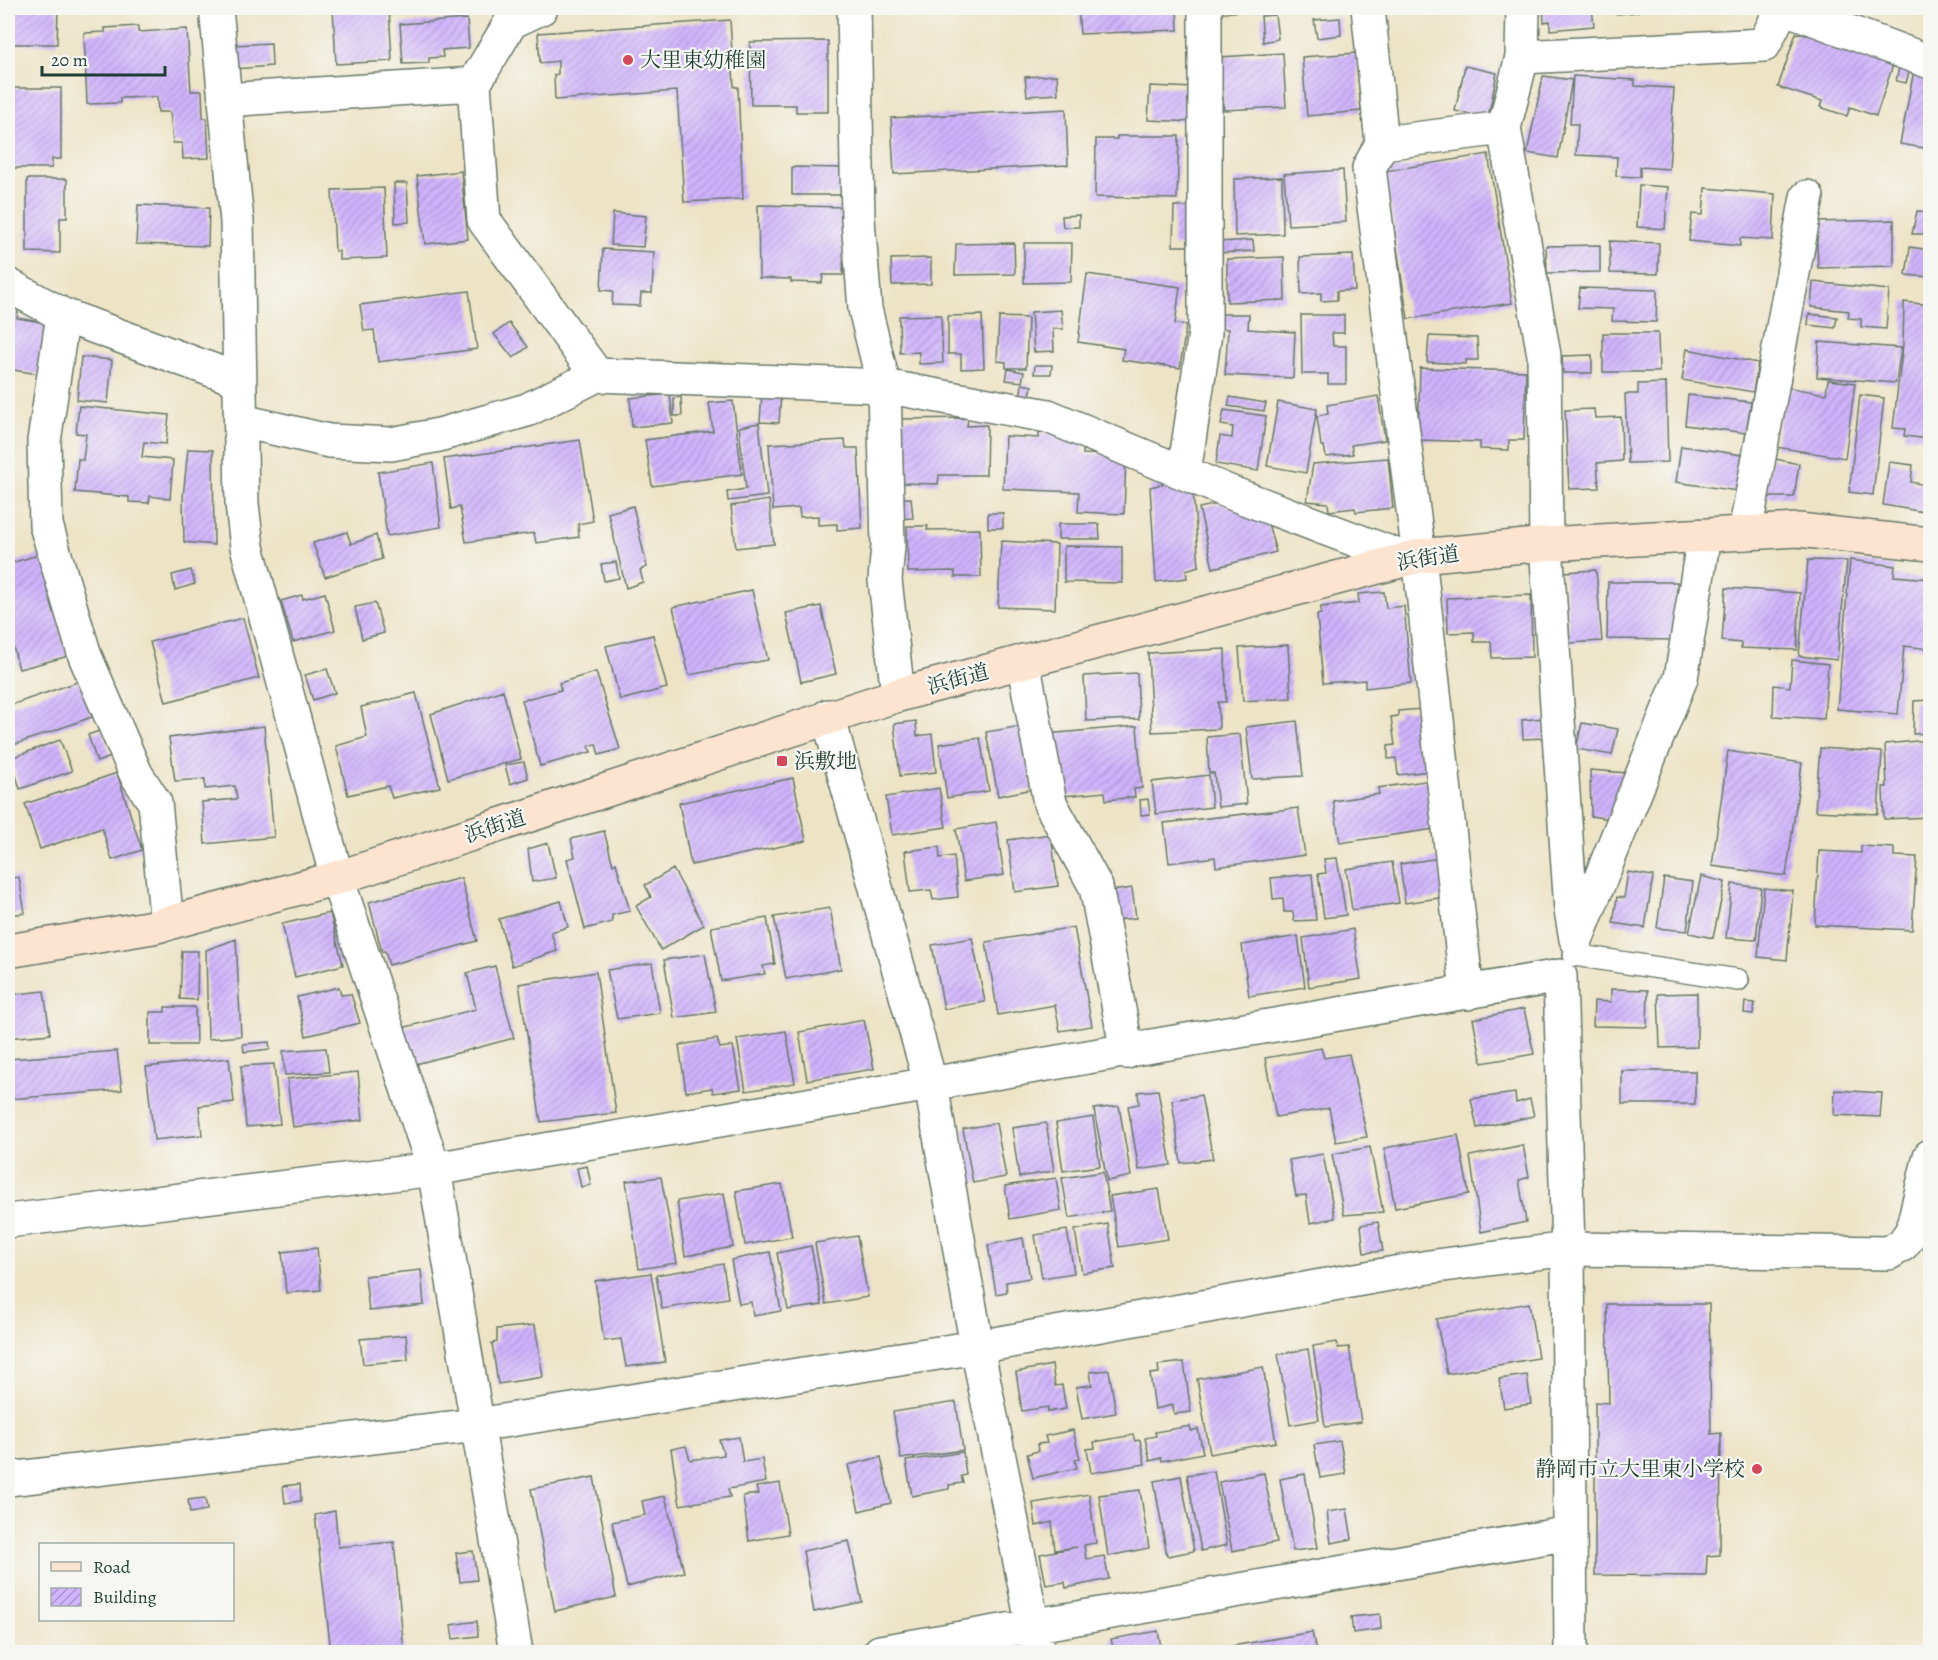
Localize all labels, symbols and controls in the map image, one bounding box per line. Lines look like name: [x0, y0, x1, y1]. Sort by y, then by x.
scale bar: [42, 39, 165, 77]
place label: 大里東幼稚園: [640, 46, 766, 74]
text: 20 m: [51, 48, 88, 72]
marker: 大里東幼稚園: [621, 53, 635, 67]
street label: 浜街道: [1395, 539, 1461, 577]
street label: 浜街道: [924, 657, 992, 701]
place label: 浜敷地: [794, 747, 857, 775]
marker: 浜敷地: [775, 754, 789, 768]
street label: 浜街道: [461, 803, 529, 849]
place label: 静岡市立大里東小学校: [1535, 1455, 1745, 1483]
marker: 静岡市立大里東小学校: [1750, 1462, 1764, 1476]
legend: [39, 1543, 234, 1621]
text: Road: [93, 1555, 131, 1579]
text: Building: [93, 1585, 157, 1609]

